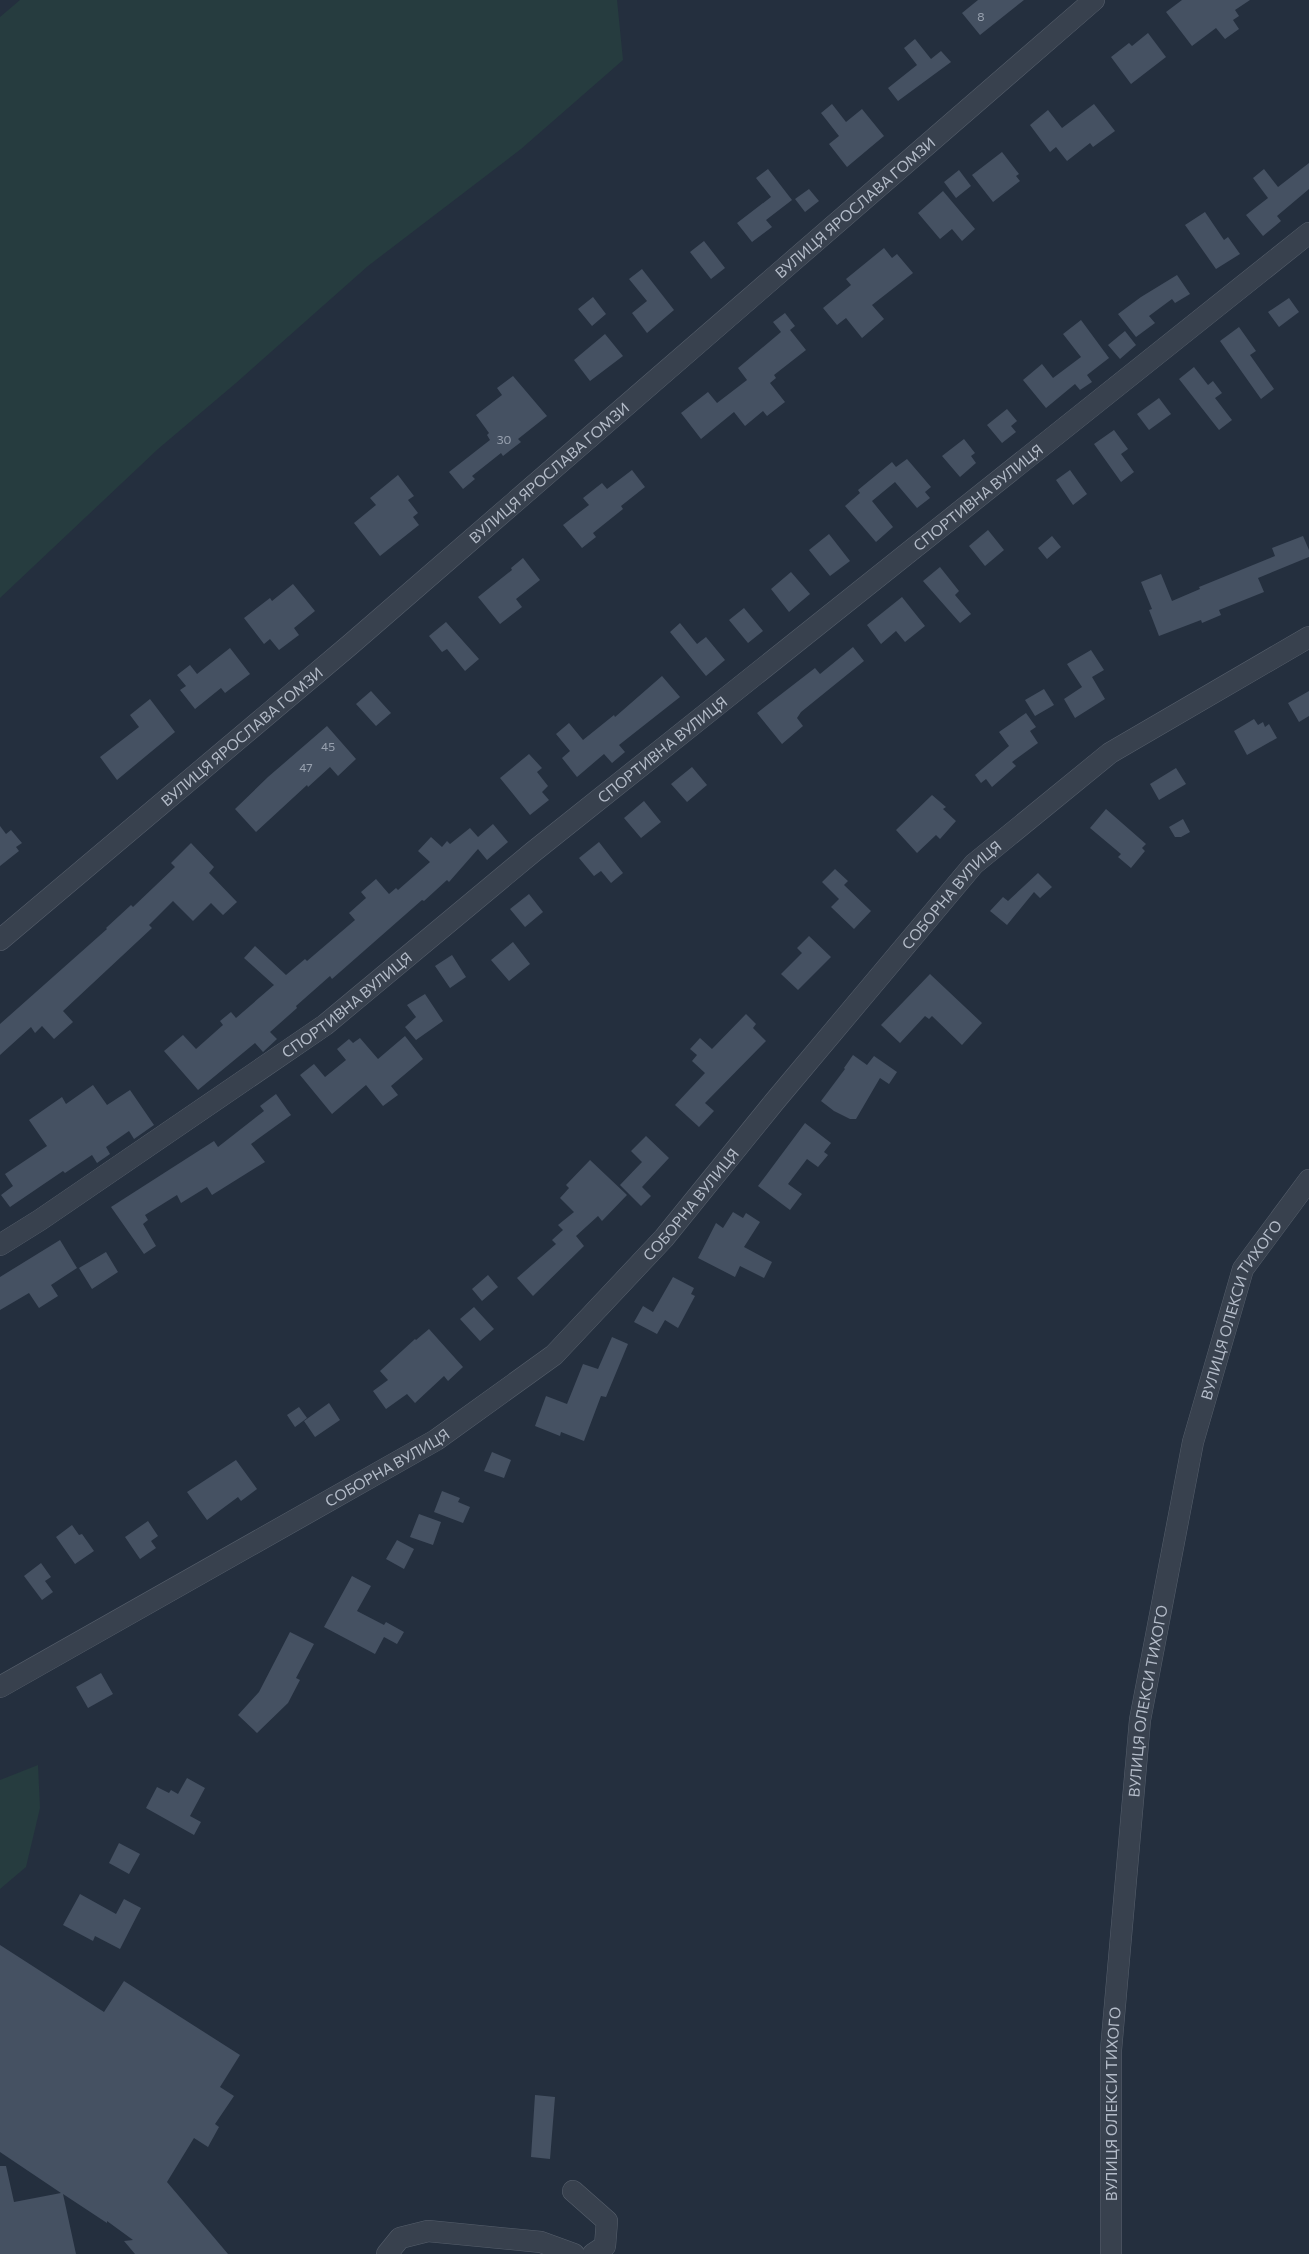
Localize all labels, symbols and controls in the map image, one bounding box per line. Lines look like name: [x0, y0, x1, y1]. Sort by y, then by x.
house number: 8: [977, 9, 985, 23]
street label: ВУЛИЦЯ ЯРОСЛАВА ГОМЗИ: [771, 133, 939, 282]
street label: ВУЛИЦЯ ЯРОСЛАВА ГОМЗИ: [465, 398, 633, 547]
house number: 30: [497, 432, 512, 446]
street label: СПОРТИВНА ВУЛИЦЯ: [909, 440, 1046, 554]
street label: ВУЛИЦЯ ЯРОСЛАВА ГОМЗИ: [157, 663, 326, 810]
street label: СПОРТИВНА ВУЛИЦЯ: [594, 692, 730, 806]
house number: 45: [321, 739, 335, 753]
house number: 47: [299, 760, 313, 774]
street label: СОБОРНА ВУЛИЦЯ: [898, 837, 1005, 953]
street label: СПОРТИВНА ВУЛИЦЯ: [278, 948, 415, 1061]
street label: СОБОРНА ВУЛИЦЯ: [639, 1144, 742, 1264]
street label: ВУЛИЦЯ ОЛЕКСИ ТИХОГО: [1197, 1216, 1285, 1402]
street label: СОБОРНА ВУЛИЦЯ: [322, 1424, 453, 1510]
street label: ВУЛИЦЯ ОЛЕКСИ ТИХОГО: [1124, 1603, 1171, 1798]
street label: ВУЛИЦЯ ОЛЕКСИ ТИХОГО: [1102, 2006, 1124, 2201]

